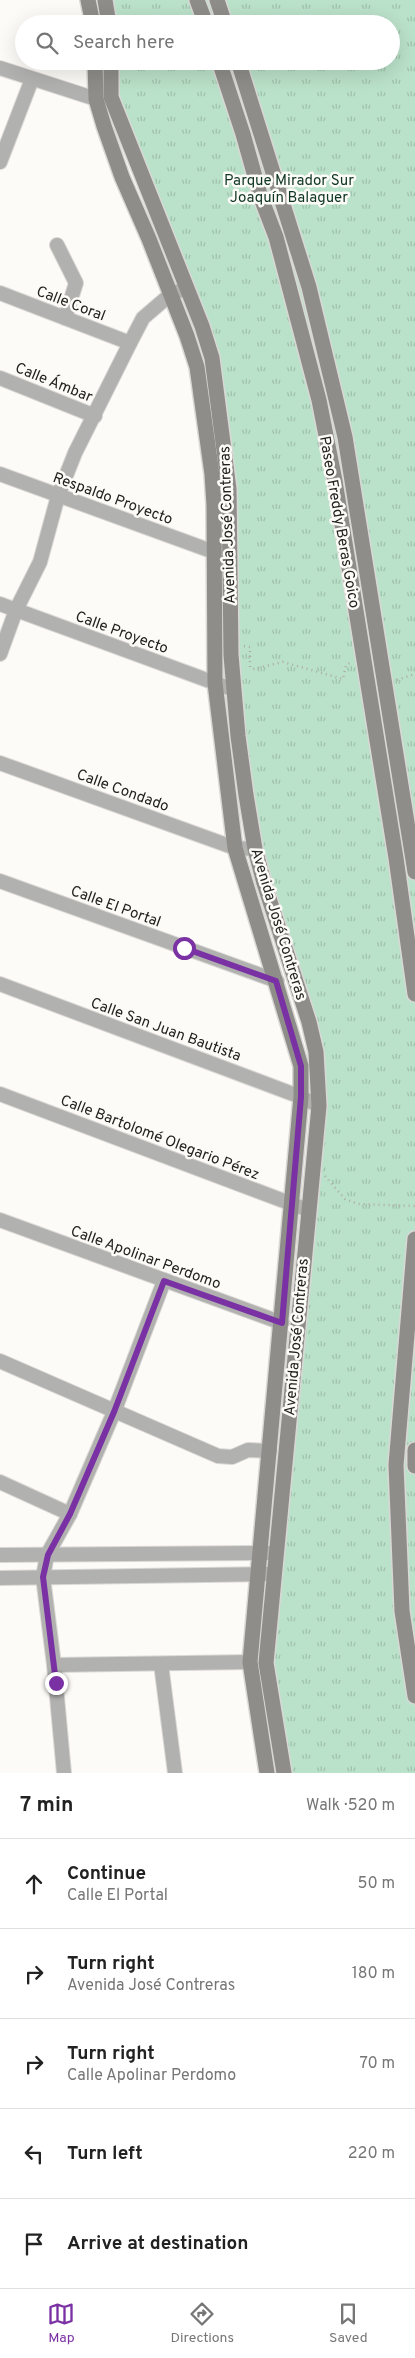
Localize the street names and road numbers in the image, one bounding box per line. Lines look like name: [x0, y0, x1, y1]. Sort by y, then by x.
street label: Calle Coral: [33, 283, 108, 326]
street label: Calle Ámbar: [12, 358, 95, 408]
street label: Paseo Freddy Beras Goico: [314, 435, 363, 610]
street label: Avenida José Contreras: [216, 446, 241, 604]
street label: Respaldo Proyecto: [50, 469, 175, 530]
street label: Calle Proyecto: [72, 608, 171, 659]
street label: Calle Condado: [74, 766, 171, 817]
street label: Avenida José Contreras: [245, 846, 310, 1003]
street label: Calle El Portal: [68, 882, 163, 933]
street label: Calle San Juan Bautista: [88, 994, 243, 1066]
street label: Calle Bartolomé Olegario Pérez: [57, 1092, 262, 1185]
street label: Calle Apolinar Perdomo: [68, 1222, 223, 1294]
street label: Avenida José Contreras: [281, 1258, 314, 1417]

